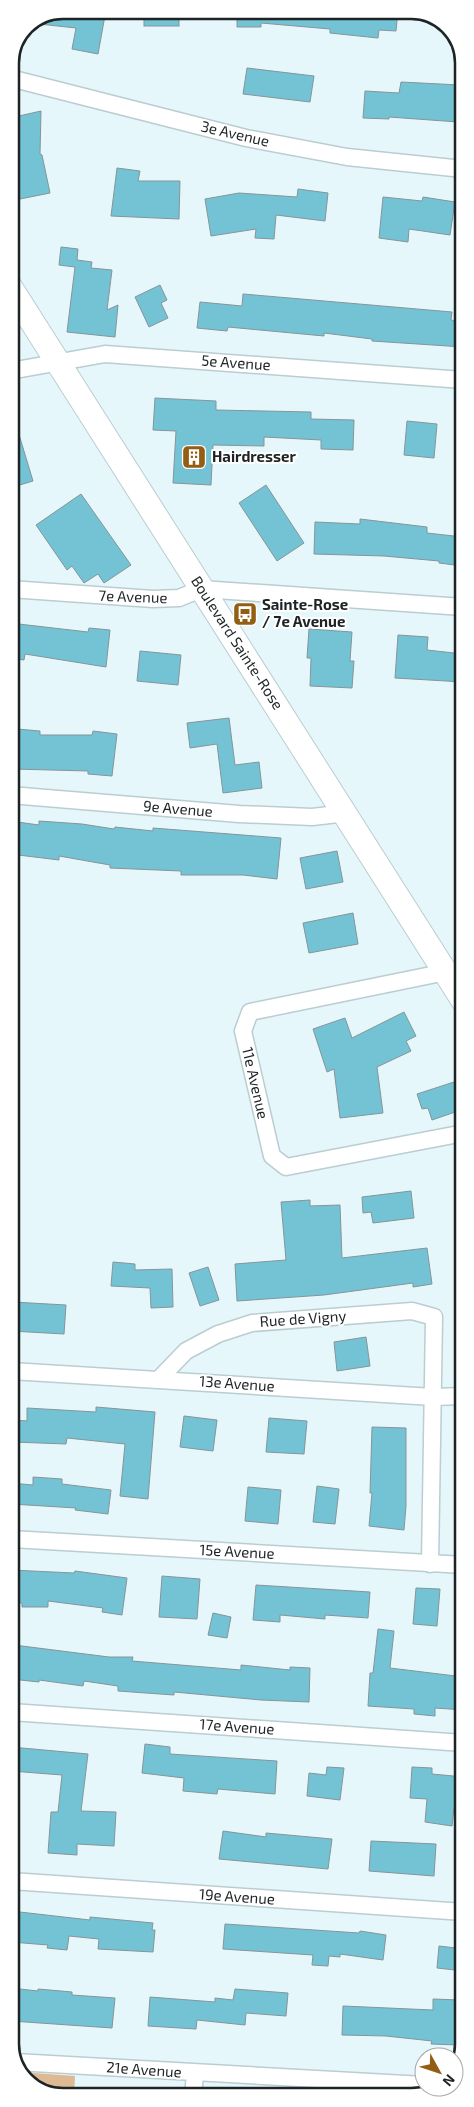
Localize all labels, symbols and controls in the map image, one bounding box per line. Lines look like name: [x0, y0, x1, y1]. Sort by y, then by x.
street label: 3e Avenue: [199, 116, 271, 150]
street label: 5e Avenue: [201, 351, 271, 373]
building icon: Hairdresser: [181, 444, 207, 470]
place label: Hairdresser: [212, 447, 296, 465]
street label: Boulevard Sainte-Rose: [188, 572, 288, 713]
street label: 7e Avenue: [98, 586, 168, 606]
place label: Sainte-Rose / 7e Avenue: [262, 595, 348, 630]
bus stop icon: Sainte-Rose / 7e Avenue: [232, 601, 258, 627]
street label: 9e Avenue: [142, 796, 214, 820]
street label: 11e Avenue: [239, 1045, 273, 1120]
street label: Rue de Vigny: [259, 1306, 347, 1330]
street label: 13e Avenue: [199, 1371, 275, 1395]
street label: 15e Avenue: [199, 1540, 275, 1562]
street label: 17e Avenue: [199, 1714, 275, 1738]
street label: 19e Avenue: [199, 1884, 276, 1908]
north arrow: [414, 2047, 464, 2097]
street label: 21e Avenue: [106, 2057, 182, 2081]
text: N: [440, 2071, 459, 2090]

